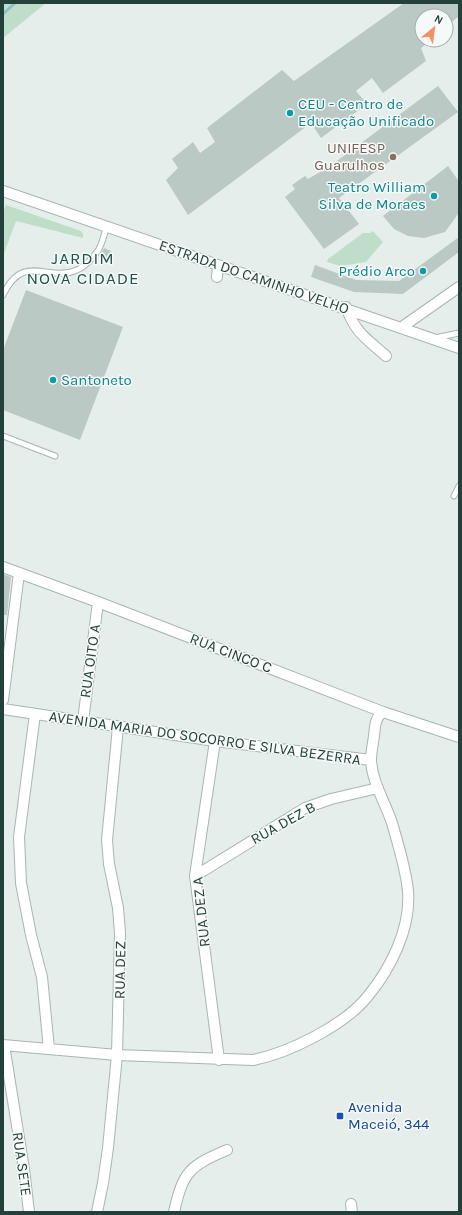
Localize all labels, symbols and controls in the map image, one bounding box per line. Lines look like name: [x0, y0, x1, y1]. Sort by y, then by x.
north arrow: [414, 8, 454, 48]
text: N: [432, 12, 445, 27]
place label: CEU - Centro de Educação Unificado: [298, 95, 434, 130]
marker: CEU - Centro de Educação Unificado: [285, 108, 295, 118]
place label: UNIFESP Guarulhos: [314, 139, 385, 174]
marker: UNIFESP Guarulhos: [388, 152, 398, 162]
place label: Teatro William Silva de Moraes: [319, 178, 426, 213]
marker: Teatro William Silva de Moraes: [429, 191, 439, 201]
street label: ESTRADA DO CAMINHO VELHO: [157, 236, 351, 318]
district label: JARDIM NOVA CIDADE: [26, 248, 140, 288]
place label: Prédio Arco: [338, 262, 415, 280]
marker: Prédio Arco: [418, 266, 428, 276]
place label: Santoneto: [61, 371, 132, 389]
marker: Santoneto: [48, 375, 58, 385]
street label: RUA OITO A: [76, 623, 104, 699]
street label: RUA CINCO C: [187, 629, 275, 677]
street label: AVENIDA MARIA DO SOCORRO E SILVA BEZERRA: [48, 707, 362, 769]
street label: RUA DEZ B: [247, 798, 319, 848]
street label: RUA DEZ A: [188, 876, 214, 948]
street label: RUA DEZ: [110, 941, 130, 999]
place label: Avenida Maceió, 344: [348, 1098, 430, 1133]
marker: Avenida Maceió, 344: [335, 1111, 345, 1121]
street label: RUA SETE: [9, 1131, 35, 1197]

